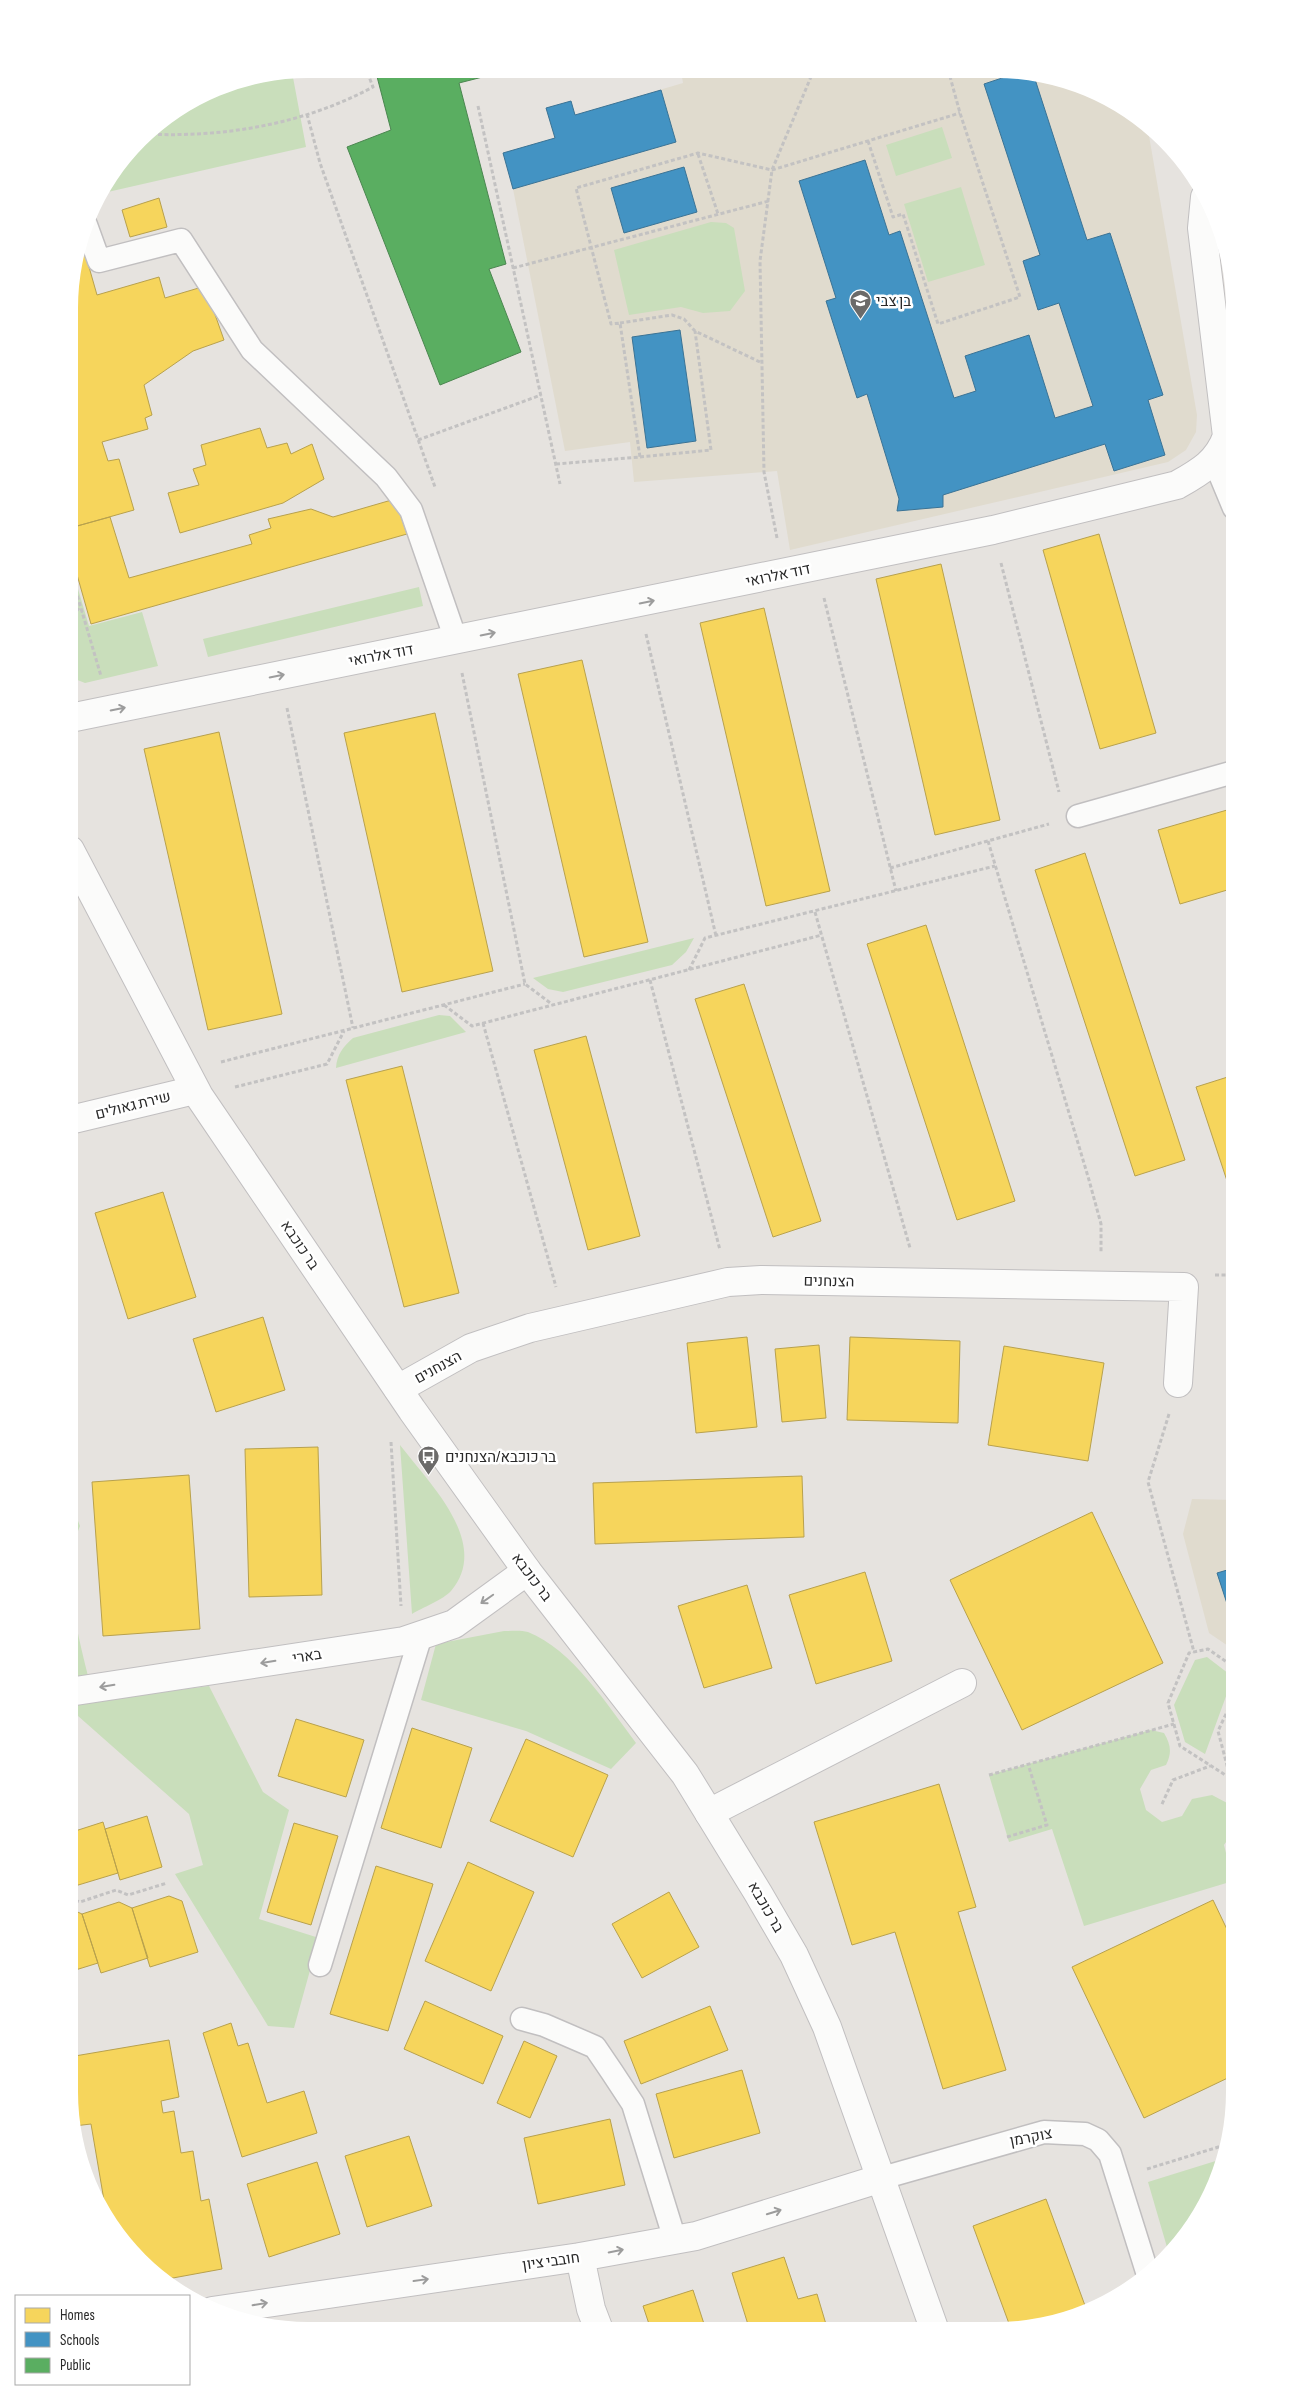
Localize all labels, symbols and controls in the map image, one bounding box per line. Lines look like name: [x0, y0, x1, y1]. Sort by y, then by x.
school or university icon: בן צבי: [848, 289, 872, 320]
place label: בן צבי: [876, 292, 911, 311]
street label: דוד אלרואי: [744, 559, 812, 592]
one-way arrow: [639, 597, 655, 606]
one-way arrow: [480, 629, 496, 638]
street label: דוד אלרואי: [347, 640, 415, 671]
one-way arrow: [269, 671, 285, 681]
one-way arrow: [110, 703, 126, 713]
street label: שירת גאולים: [93, 1087, 173, 1124]
street label: בר כוכבא: [276, 1217, 323, 1274]
street label: הצנחנים: [803, 1272, 855, 1291]
street label: הצנחנים: [411, 1347, 465, 1388]
bus stop icon: בר כוכבא/הצנחנים: [417, 1445, 441, 1476]
place label: בר כוכבא/הצנחנים: [445, 1448, 556, 1467]
street label: בר כוכבא: [507, 1549, 556, 1605]
one-way arrow: [481, 1594, 495, 1604]
street label: בארי: [291, 1645, 323, 1668]
one-way arrow: [260, 1657, 276, 1667]
one-way arrow: [99, 1682, 115, 1692]
street label: בר כוכבא: [743, 1878, 788, 1936]
street label: צוקרמן: [1008, 2124, 1054, 2151]
one-way arrow: [766, 2206, 782, 2216]
one-way arrow: [608, 2245, 624, 2255]
street label: חובבי ציון: [521, 2248, 581, 2275]
one-way arrow: [413, 2275, 429, 2285]
legend: [15, 2295, 190, 2385]
one-way arrow: [252, 2298, 268, 2308]
text: Homes: [60, 2306, 95, 2325]
text: Schools: [60, 2331, 99, 2350]
text: Public: [60, 2356, 91, 2375]

